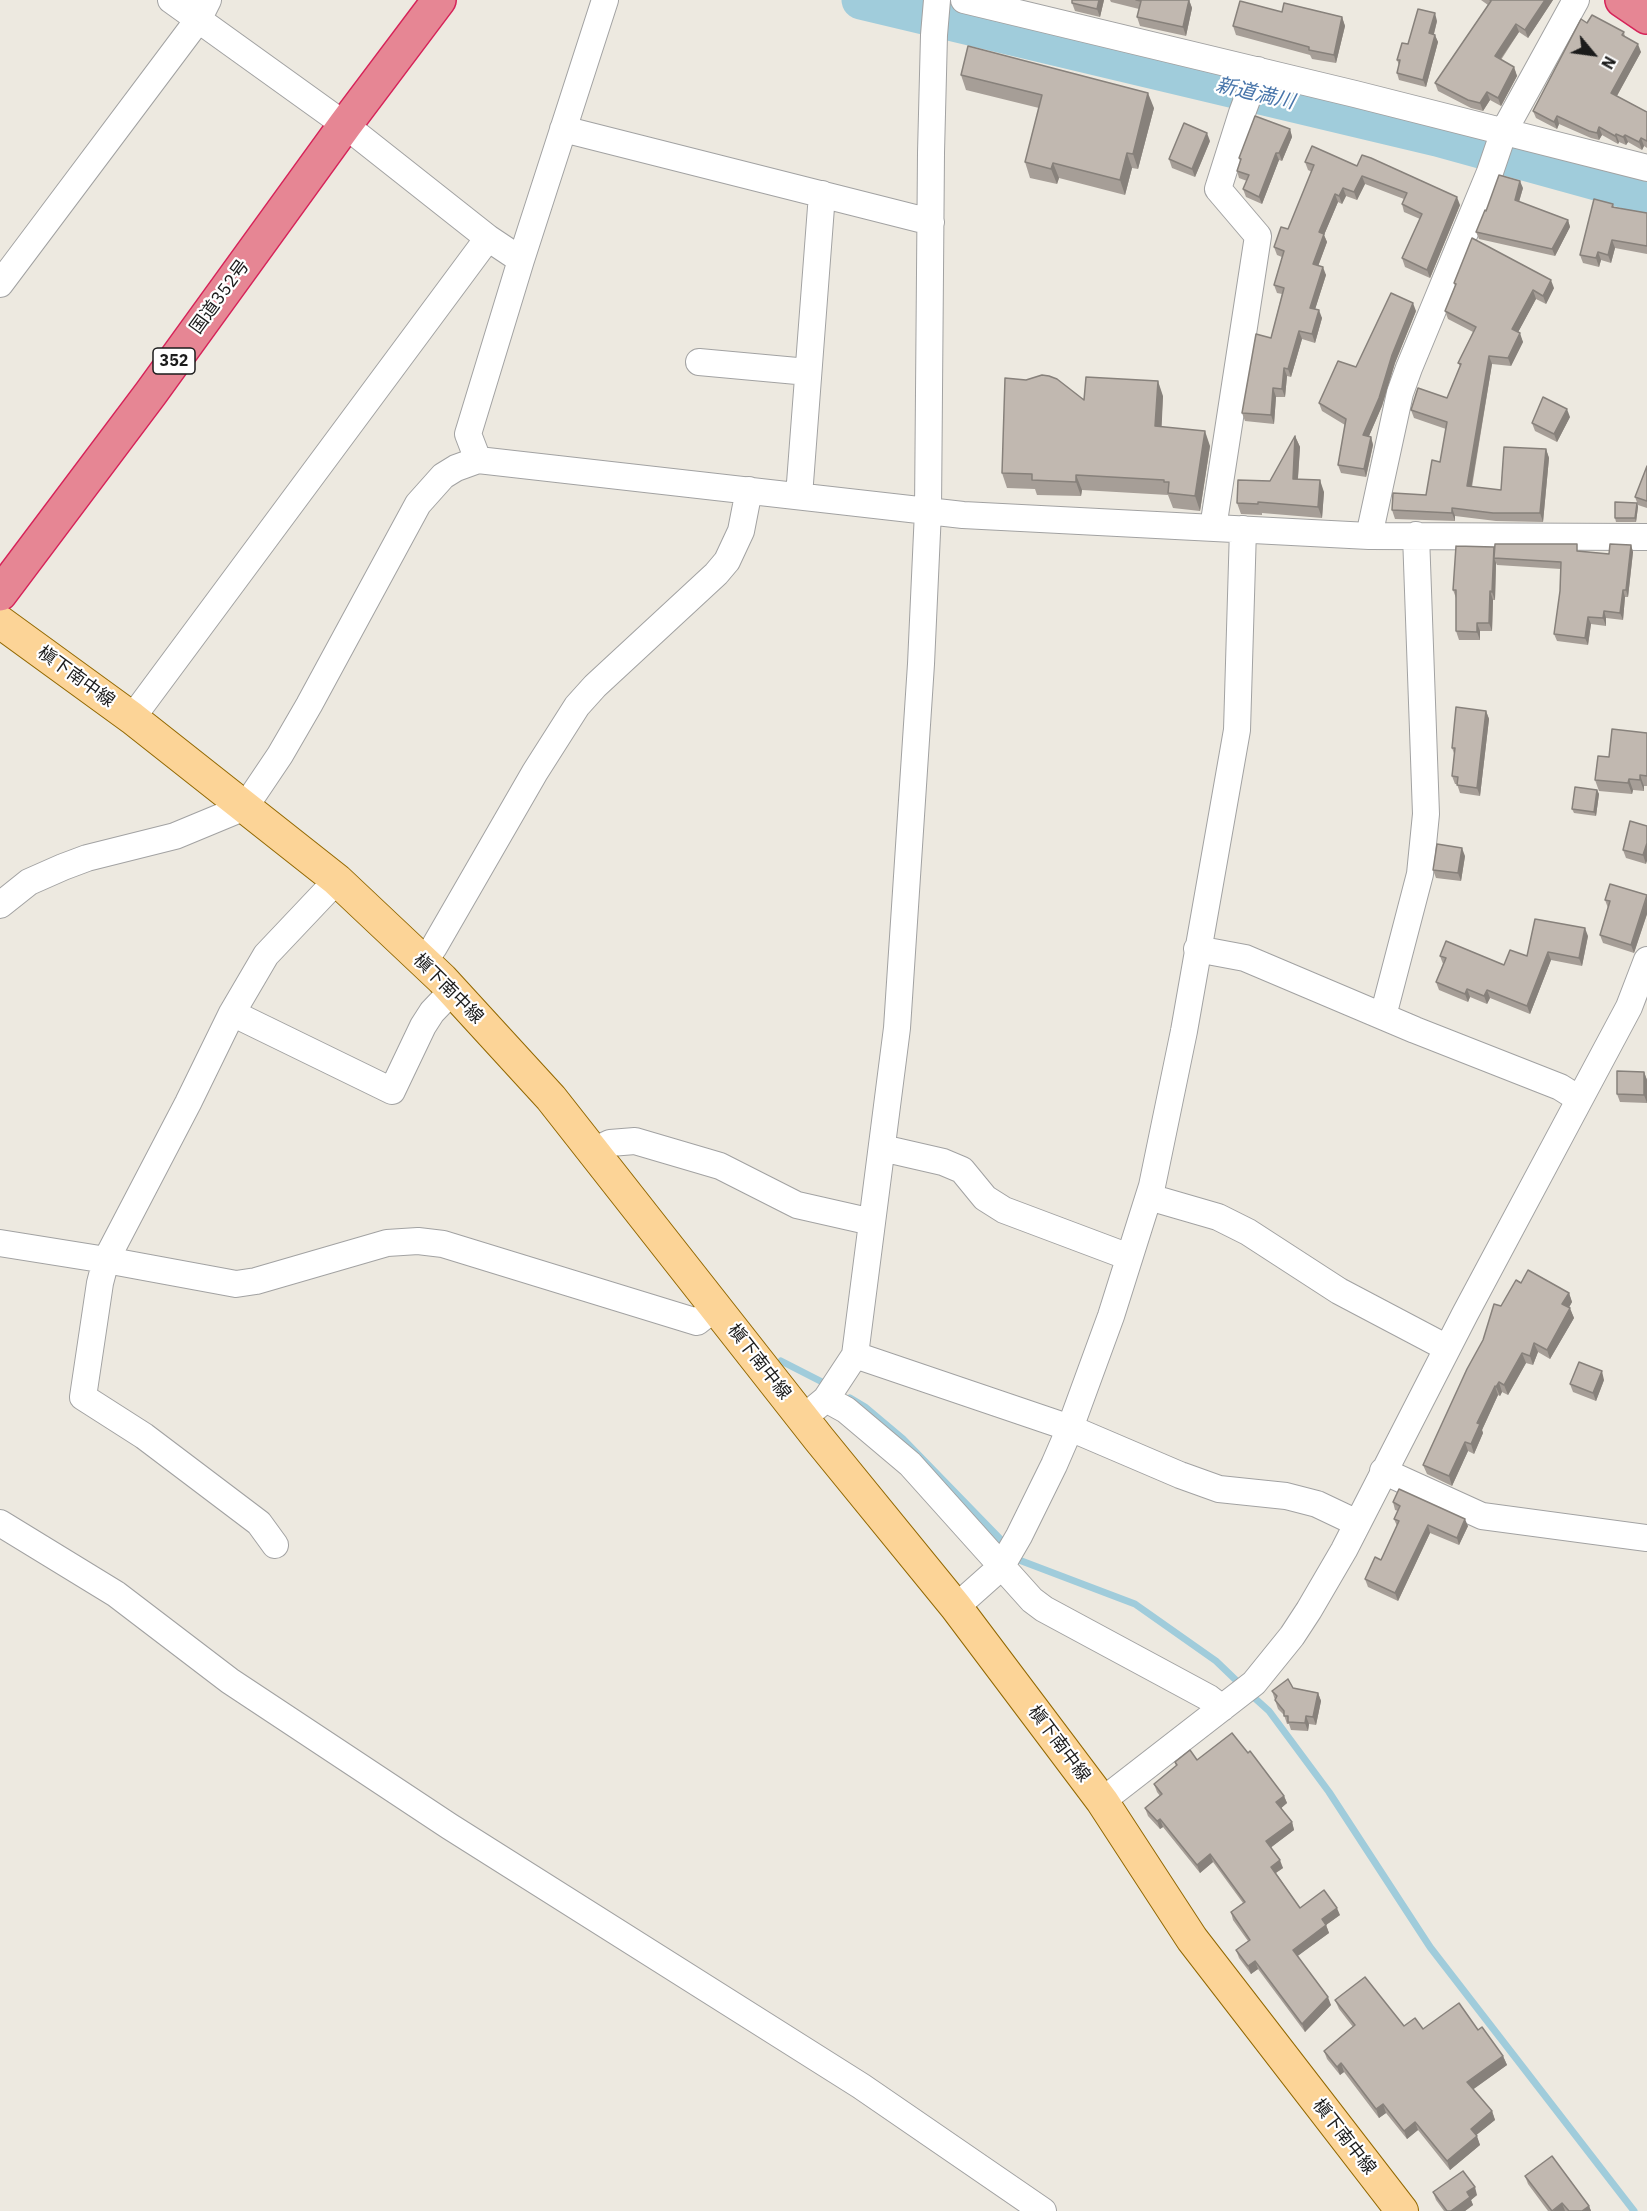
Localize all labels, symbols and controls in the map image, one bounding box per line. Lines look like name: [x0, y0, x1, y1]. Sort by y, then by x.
north arrow: [1563, 24, 1623, 84]
text: N: [1597, 53, 1620, 73]
water label: 新道満川: [1213, 73, 1297, 115]
street label: 国道352号: [186, 256, 254, 338]
road number: 352: [153, 348, 195, 374]
street label: 槇下南中線: [33, 642, 119, 712]
street label: 槇下南中線: [409, 950, 487, 1028]
street label: 槇下南中線: [723, 1320, 795, 1404]
street label: 槇下南中線: [1023, 1702, 1095, 1786]
street label: 槇下南中線: [1308, 2095, 1380, 2179]

